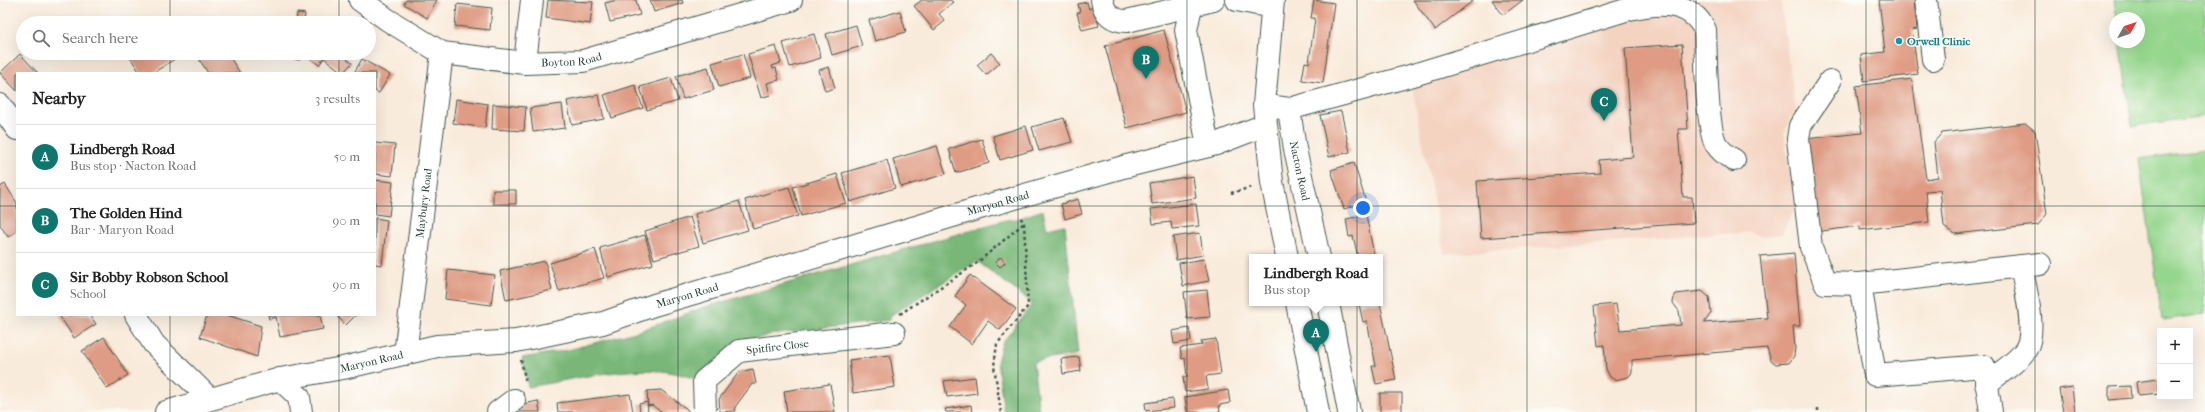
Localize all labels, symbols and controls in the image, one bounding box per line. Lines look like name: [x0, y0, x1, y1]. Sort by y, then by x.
north arrow: [2109, 12, 2145, 48]
search box: [16, 16, 376, 60]
icon: search: [30, 27, 52, 49]
text: Search here: [62, 29, 138, 47]
place label: Orwell Clinic: [1907, 35, 1971, 48]
marker: Orwell Clinic: [1894, 36, 1904, 46]
pin: B: [1133, 46, 1159, 79]
street label: Boyton Road: [541, 49, 604, 69]
text: Nearby: [32, 88, 86, 108]
pin: C: [1591, 88, 1617, 121]
text: 3 results: [315, 91, 360, 106]
text: Lindbergh Road: [70, 140, 175, 158]
street label: Nacton Road: [1287, 140, 1313, 203]
text: A: [41, 149, 49, 164]
text: 50 m: [334, 149, 360, 164]
text: Bus stop · Nacton Road: [70, 158, 196, 173]
street label: Maybury Road: [413, 167, 434, 239]
street label: Maryon Road: [965, 187, 1032, 218]
your location: [1353, 198, 1373, 218]
text: The Golden Hind: [70, 204, 182, 222]
text: B: [41, 213, 49, 228]
text: 90 m: [332, 213, 360, 228]
text: Bar · Maryon Road: [70, 222, 174, 237]
popup: [1249, 254, 1383, 306]
text: Lindbergh Road: [1264, 264, 1368, 282]
text: Sir Bobby Robson School: [70, 268, 228, 286]
text: C: [41, 277, 49, 292]
text: 90 m: [332, 277, 360, 292]
street label: Maryon Road: [655, 279, 721, 310]
text: Bus stop: [1264, 282, 1310, 297]
text: School: [70, 286, 106, 301]
pin: A: [1303, 319, 1329, 352]
map controls: [2157, 328, 2193, 400]
button: +: [2157, 328, 2193, 364]
street label: Spitfire Close: [746, 336, 810, 357]
street label: Maryon Road: [339, 347, 405, 375]
button: −: [2157, 364, 2193, 400]

